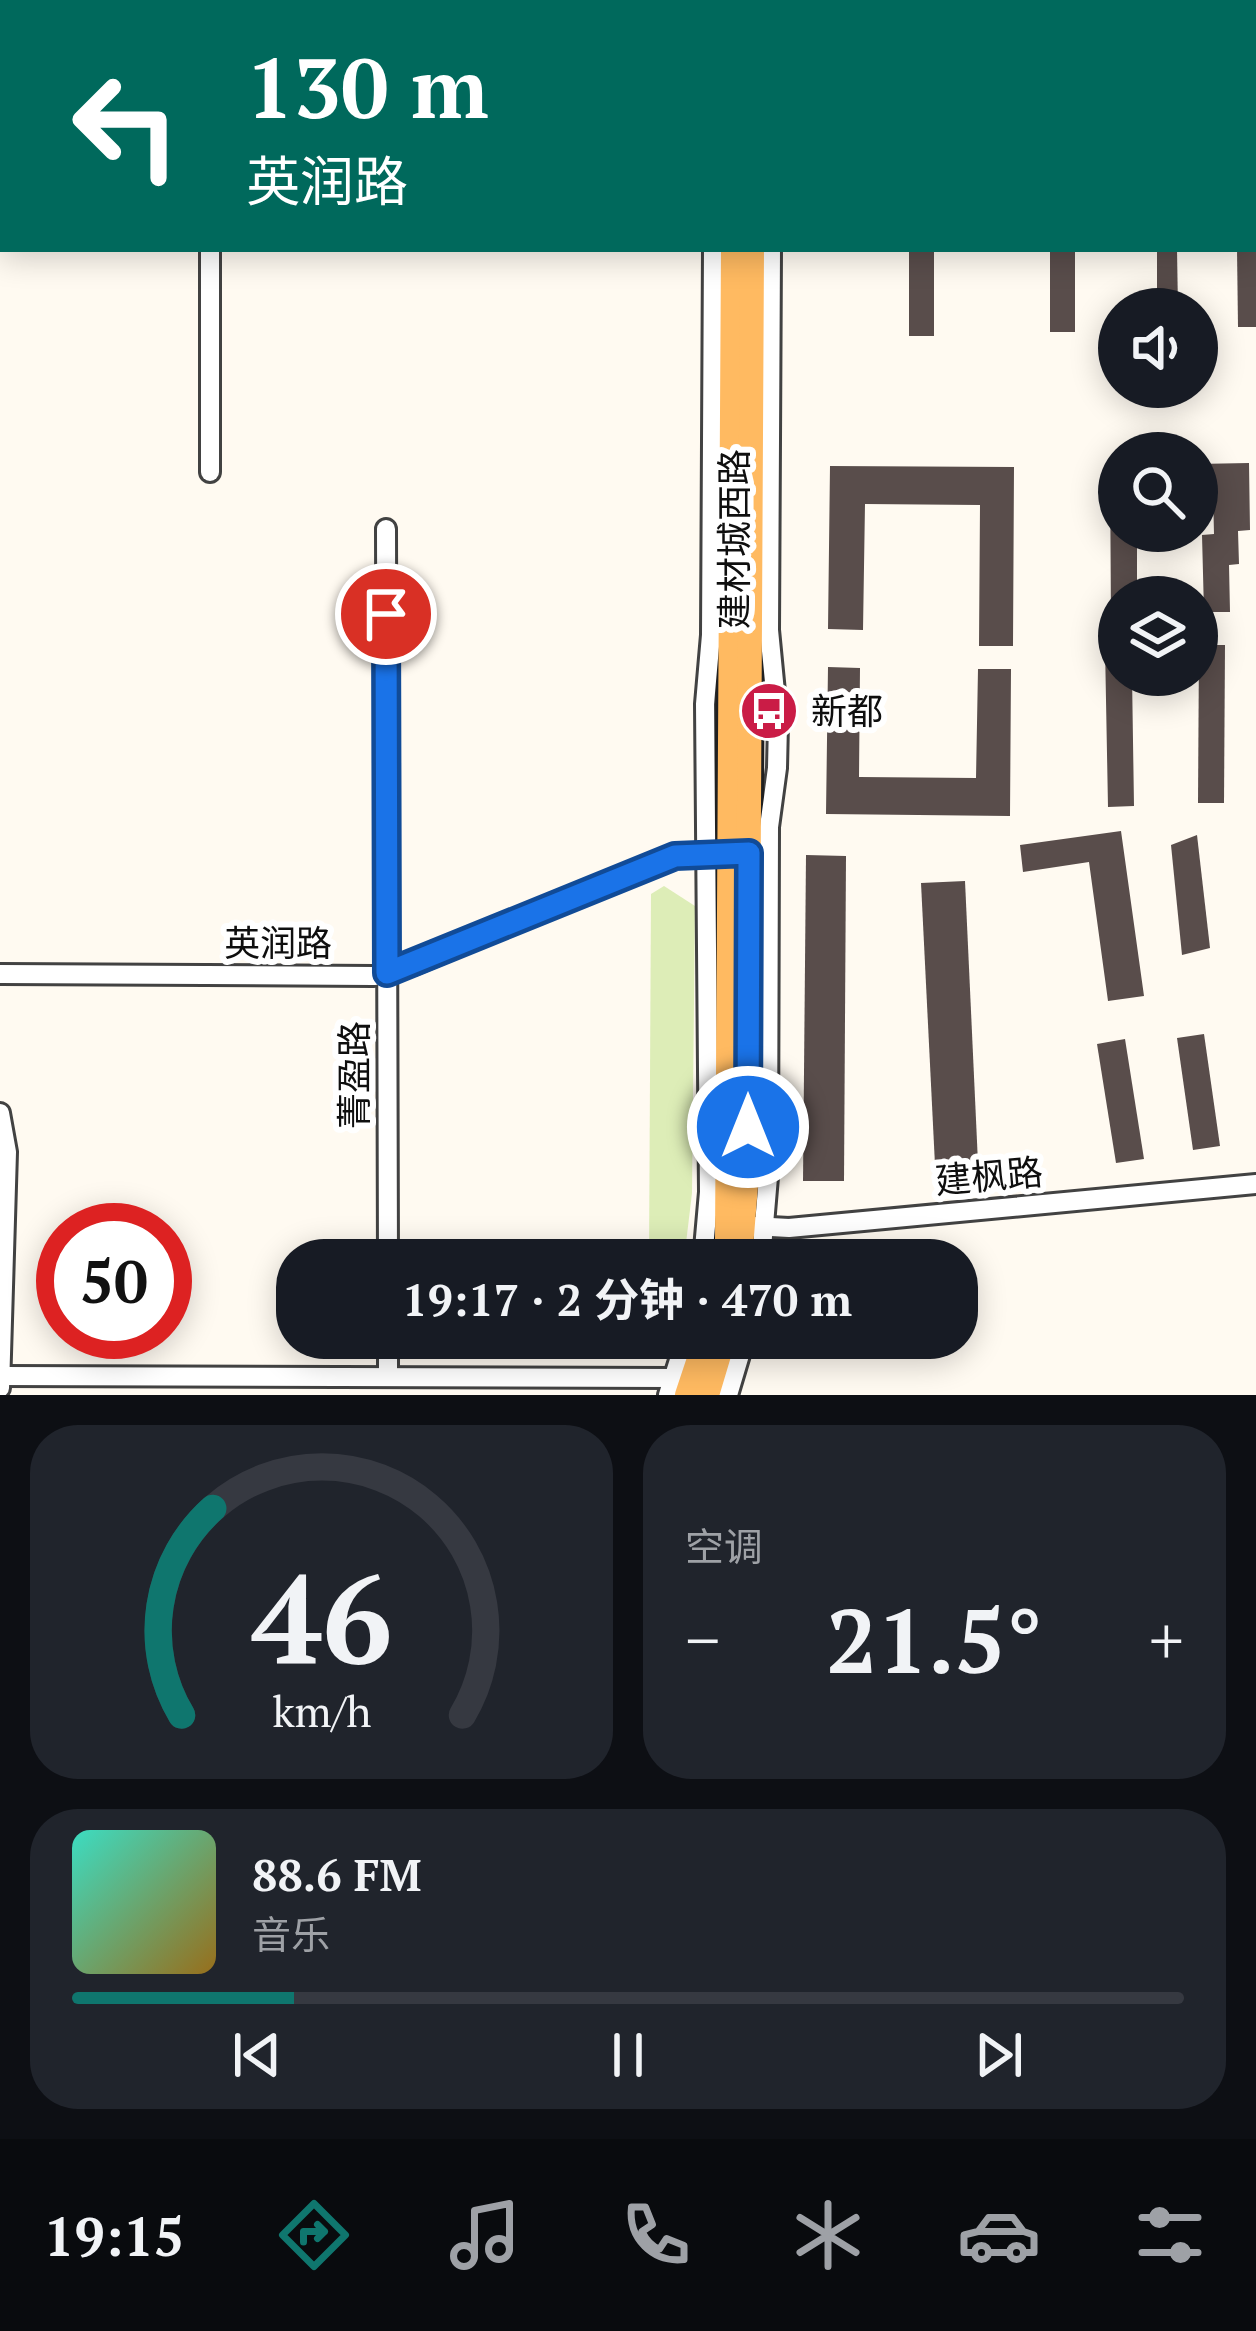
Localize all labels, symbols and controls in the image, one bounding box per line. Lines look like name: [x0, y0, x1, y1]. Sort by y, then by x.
text: 130 m: [246, 31, 489, 142]
icon: left: [48, 48, 204, 204]
text: 英润路: [246, 145, 408, 216]
map controls: [1098, 288, 1218, 696]
button: sound: [1098, 288, 1218, 408]
button: search: [1098, 432, 1218, 552]
street label: 建材城西路: [710, 449, 757, 629]
pin: [335, 563, 437, 665]
button: layers: [1098, 576, 1218, 696]
icon: arrive: [353, 581, 419, 647]
bus stop icon: 新都: [738, 680, 800, 742]
place label: 新都: [811, 687, 883, 734]
street label: 英润路: [224, 919, 332, 966]
street label: 菁盈路: [330, 1021, 377, 1129]
position arrow: [685, 1064, 811, 1190]
street label: 建枫路: [933, 1147, 1045, 1204]
speed limit sign: 50: [36, 1203, 192, 1359]
text: 19:17 · 2 分钟 · 470 m: [402, 1269, 852, 1329]
text: 空调: [685, 1520, 763, 1572]
text: 46: [251, 1534, 392, 1700]
text: 21.5°: [826, 1579, 1043, 1699]
text: −: [685, 1595, 720, 1683]
text: +: [1149, 1595, 1184, 1683]
text: km/h: [272, 1682, 371, 1739]
text: 88.6 FM: [252, 1844, 421, 1904]
text: 音乐: [252, 1908, 330, 1960]
icon: previous: [224, 2022, 290, 2088]
icon: pause: [595, 2022, 661, 2088]
icon: next: [966, 2022, 1032, 2088]
icon: directions: [272, 2193, 356, 2277]
icon: music: [443, 2193, 527, 2277]
icon: phone: [614, 2193, 698, 2277]
icon: climate: [786, 2193, 870, 2277]
icon: car: [957, 2193, 1041, 2277]
icon: filters: [1128, 2193, 1212, 2277]
text: 19:15: [44, 2200, 184, 2271]

